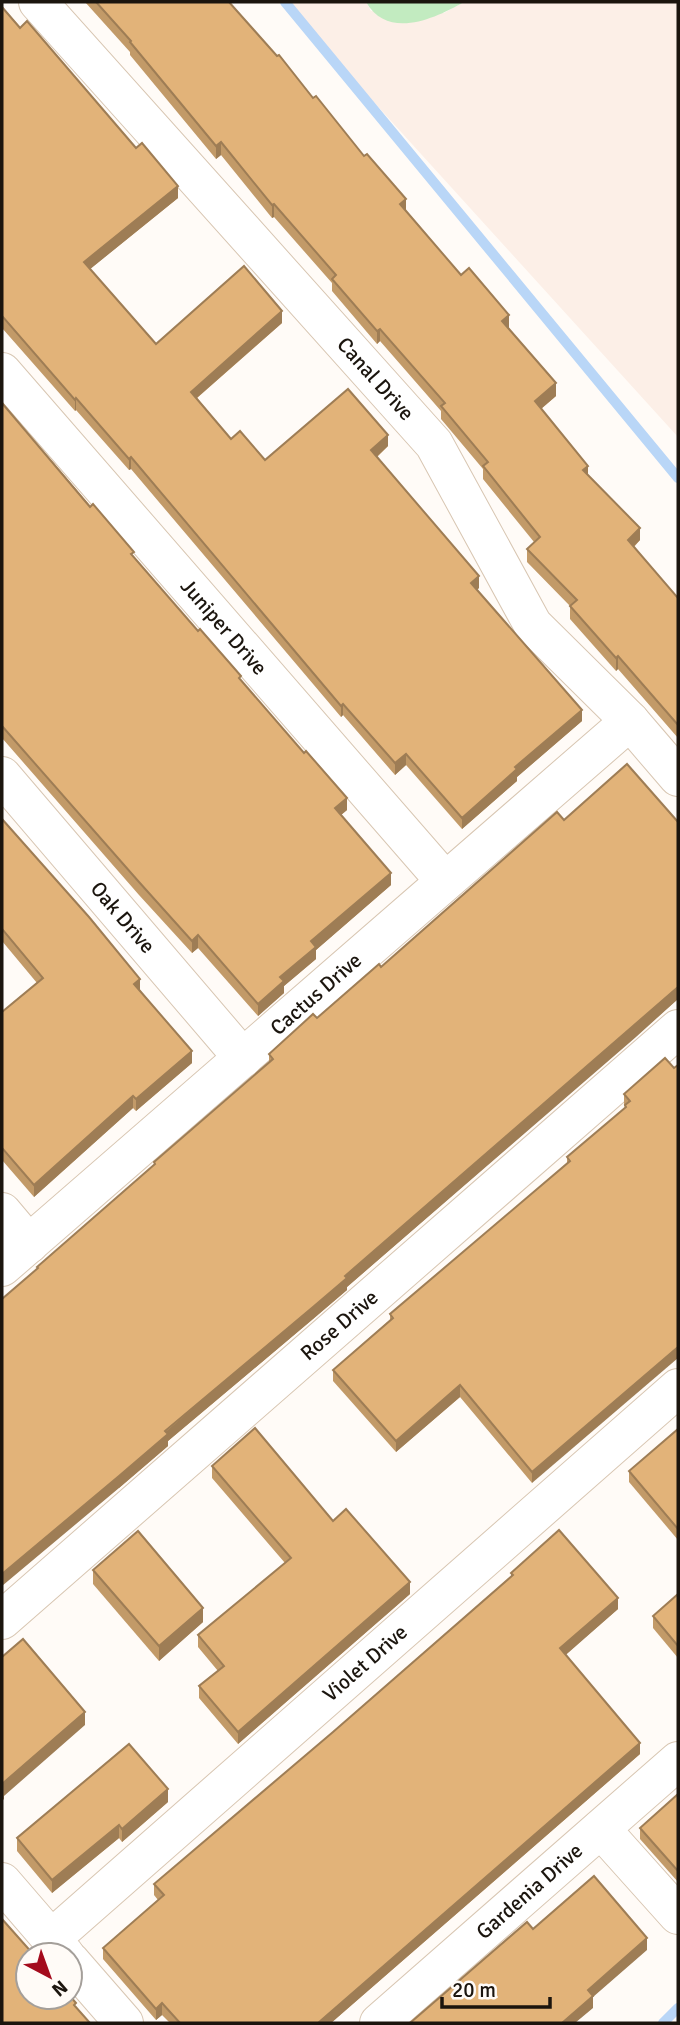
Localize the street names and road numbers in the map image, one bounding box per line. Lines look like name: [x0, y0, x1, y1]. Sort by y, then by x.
street label: Canal Drive: [332, 332, 420, 426]
street label: Juniper Drive: [175, 574, 273, 680]
street label: Oak Drive: [85, 876, 161, 959]
street label: Cactus Drive: [265, 947, 367, 1041]
street label: Rose Drive: [295, 1284, 383, 1366]
street label: Violet Drive: [317, 1619, 413, 1707]
street label: Gardenia Drive: [471, 1838, 588, 1945]

